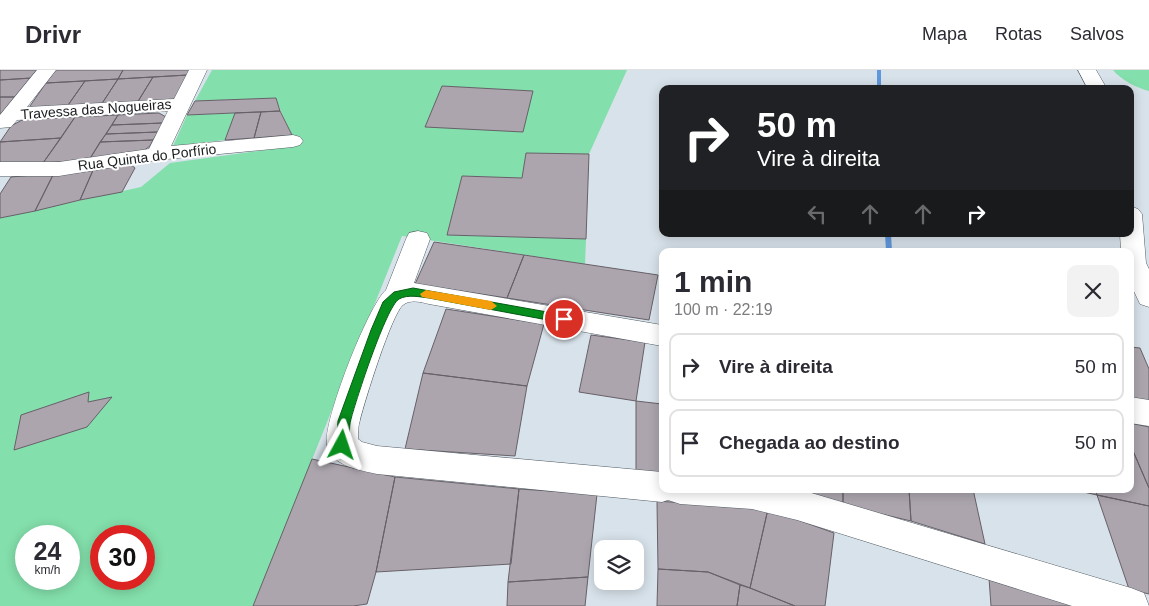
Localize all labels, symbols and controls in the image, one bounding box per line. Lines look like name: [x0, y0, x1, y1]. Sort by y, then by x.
text: Drivr: [25, 21, 81, 48]
text: Mapa: [922, 24, 967, 44]
text: Rotas: [995, 24, 1042, 44]
text: Salvos: [1070, 24, 1124, 44]
street label: Travessa das Nogueiras: [20, 96, 172, 122]
icon: right: [674, 105, 739, 170]
text: 50 m: [757, 105, 837, 144]
street label: Rua Quinta do Porfírio: [77, 141, 217, 173]
text: Vire à direita: [757, 146, 880, 171]
icon: left: [803, 200, 831, 228]
icon: ahead: [856, 200, 884, 228]
icon: ahead: [909, 200, 937, 228]
icon: right: [962, 200, 990, 228]
text: 1 min: [674, 265, 752, 298]
button: close: [1067, 265, 1119, 317]
pin: [543, 298, 585, 340]
text: 100 m · 22:19: [674, 301, 773, 318]
icon: arrive: [550, 305, 578, 333]
icon: right: [676, 353, 704, 381]
text: Vire à direita: [719, 356, 833, 377]
text: 50 m: [1075, 356, 1117, 377]
position arrow: [315, 418, 367, 470]
icon: arrive: [676, 429, 704, 457]
text: Chegada ao destino: [719, 432, 900, 453]
text: 50 m: [1075, 432, 1117, 453]
speed limit sign: 30: [90, 525, 155, 590]
text: 24: [34, 537, 61, 565]
map controls: [594, 540, 644, 590]
button: layers: [594, 540, 644, 590]
text: km/h: [34, 563, 61, 577]

